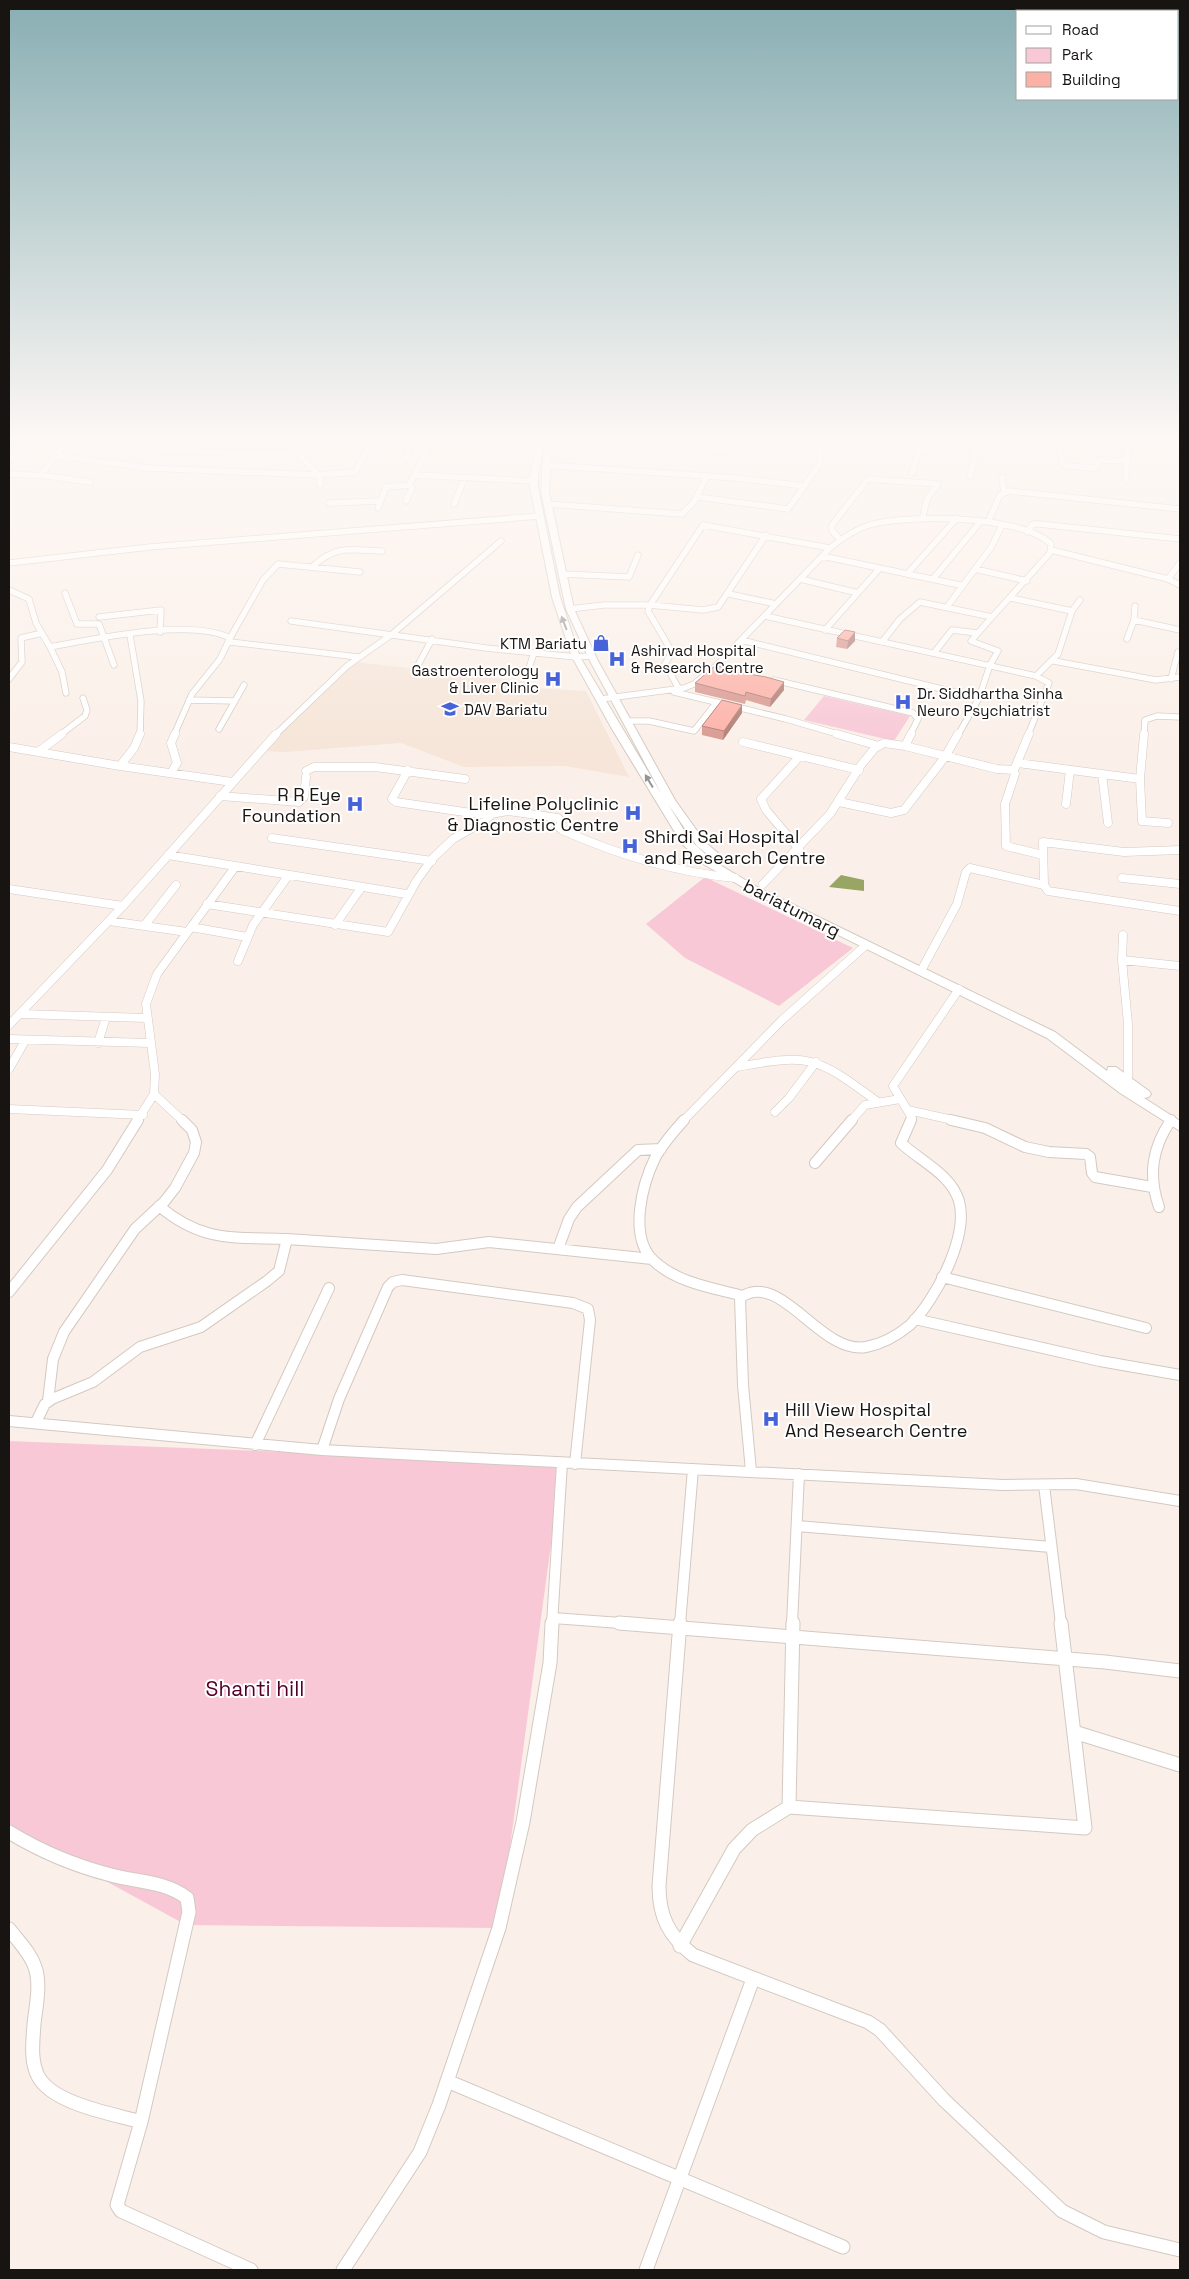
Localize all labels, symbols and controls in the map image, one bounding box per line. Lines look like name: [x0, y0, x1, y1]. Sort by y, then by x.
legend: [1016, 10, 1179, 100]
text: Road: [1062, 20, 1099, 39]
text: Park: [1062, 45, 1093, 64]
text: Building: [1062, 70, 1121, 89]
one-way arrow: [560, 615, 568, 630]
shop icon: KTM Bariatu: [591, 633, 611, 653]
place label: KTM Bariatu: [500, 634, 587, 653]
place label: Ashirvad Hospital & Research Centre: [631, 641, 764, 677]
hospital icon: Ashirvad Hospital & Research Centre: [607, 649, 627, 669]
place label: Gastroenterology & Liver Clinic: [411, 661, 539, 697]
hospital icon: Gastroenterology & Liver Clinic: [543, 669, 563, 689]
place label: Dr. Siddhartha Sinha Neuro Psychiatrist: [917, 684, 1063, 720]
hospital icon: Dr. Siddhartha Sinha Neuro Psychiatrist: [893, 692, 913, 712]
school or university icon: DAV Bariatu: [440, 699, 460, 719]
place label: DAV Bariatu: [464, 700, 548, 719]
one-way arrow: [644, 775, 653, 788]
place label: R R Eye Foundation: [242, 783, 341, 827]
place label: Lifeline Polyclinic & Diagnostic Centre: [448, 792, 619, 836]
hospital icon: R R Eye Foundation: [345, 794, 365, 814]
hospital icon: Lifeline Polyclinic & Diagnostic Centre: [623, 803, 643, 823]
place label: Shirdi Sai Hospital and Research Centre: [644, 825, 825, 869]
hospital icon: Shirdi Sai Hospital and Research Centre: [620, 836, 640, 856]
street label: bariatumarg: [740, 874, 844, 942]
place label: Hill View Hospital And Research Centre: [785, 1398, 967, 1442]
hospital icon: Hill View Hospital And Research Centre: [761, 1409, 781, 1429]
park label: Shanti hill: [206, 1675, 304, 1702]

